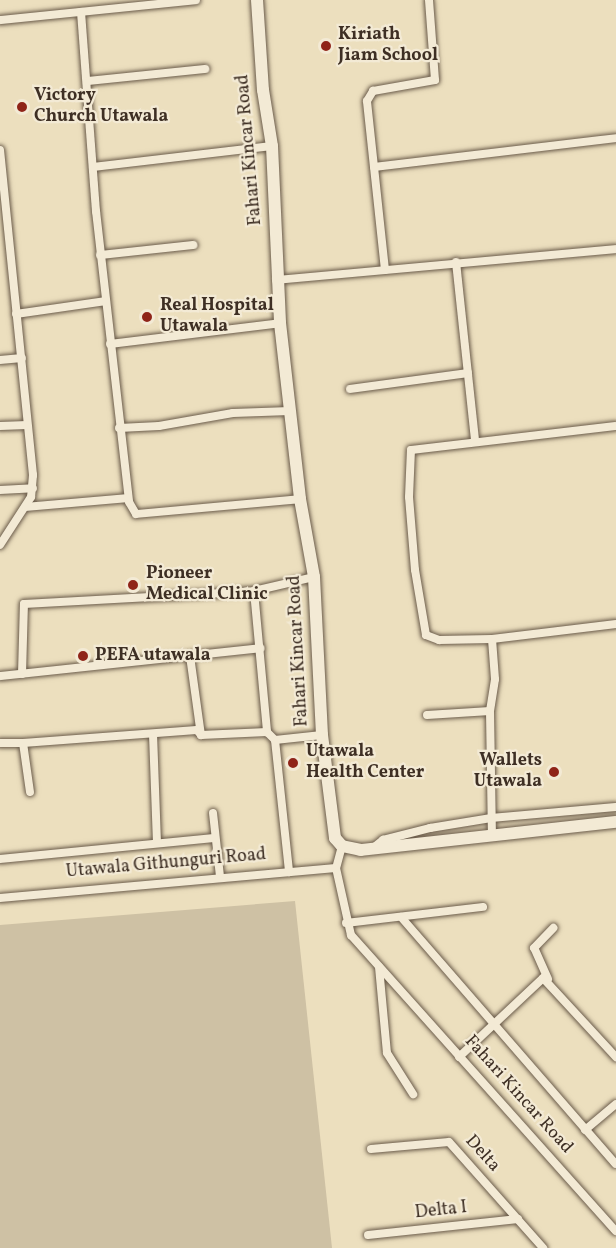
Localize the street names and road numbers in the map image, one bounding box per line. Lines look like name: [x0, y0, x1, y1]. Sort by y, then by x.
street label: Fahari Kincar Road: [233, 74, 267, 226]
street label: Fahari Kincar Road: [284, 575, 314, 727]
street label: Utawala Githunguri Road: [65, 844, 267, 884]
street label: Fahari Kincar Road: [459, 1031, 577, 1159]
street label: Delta: [460, 1131, 504, 1177]
street label: Delta I: [414, 1198, 468, 1224]

